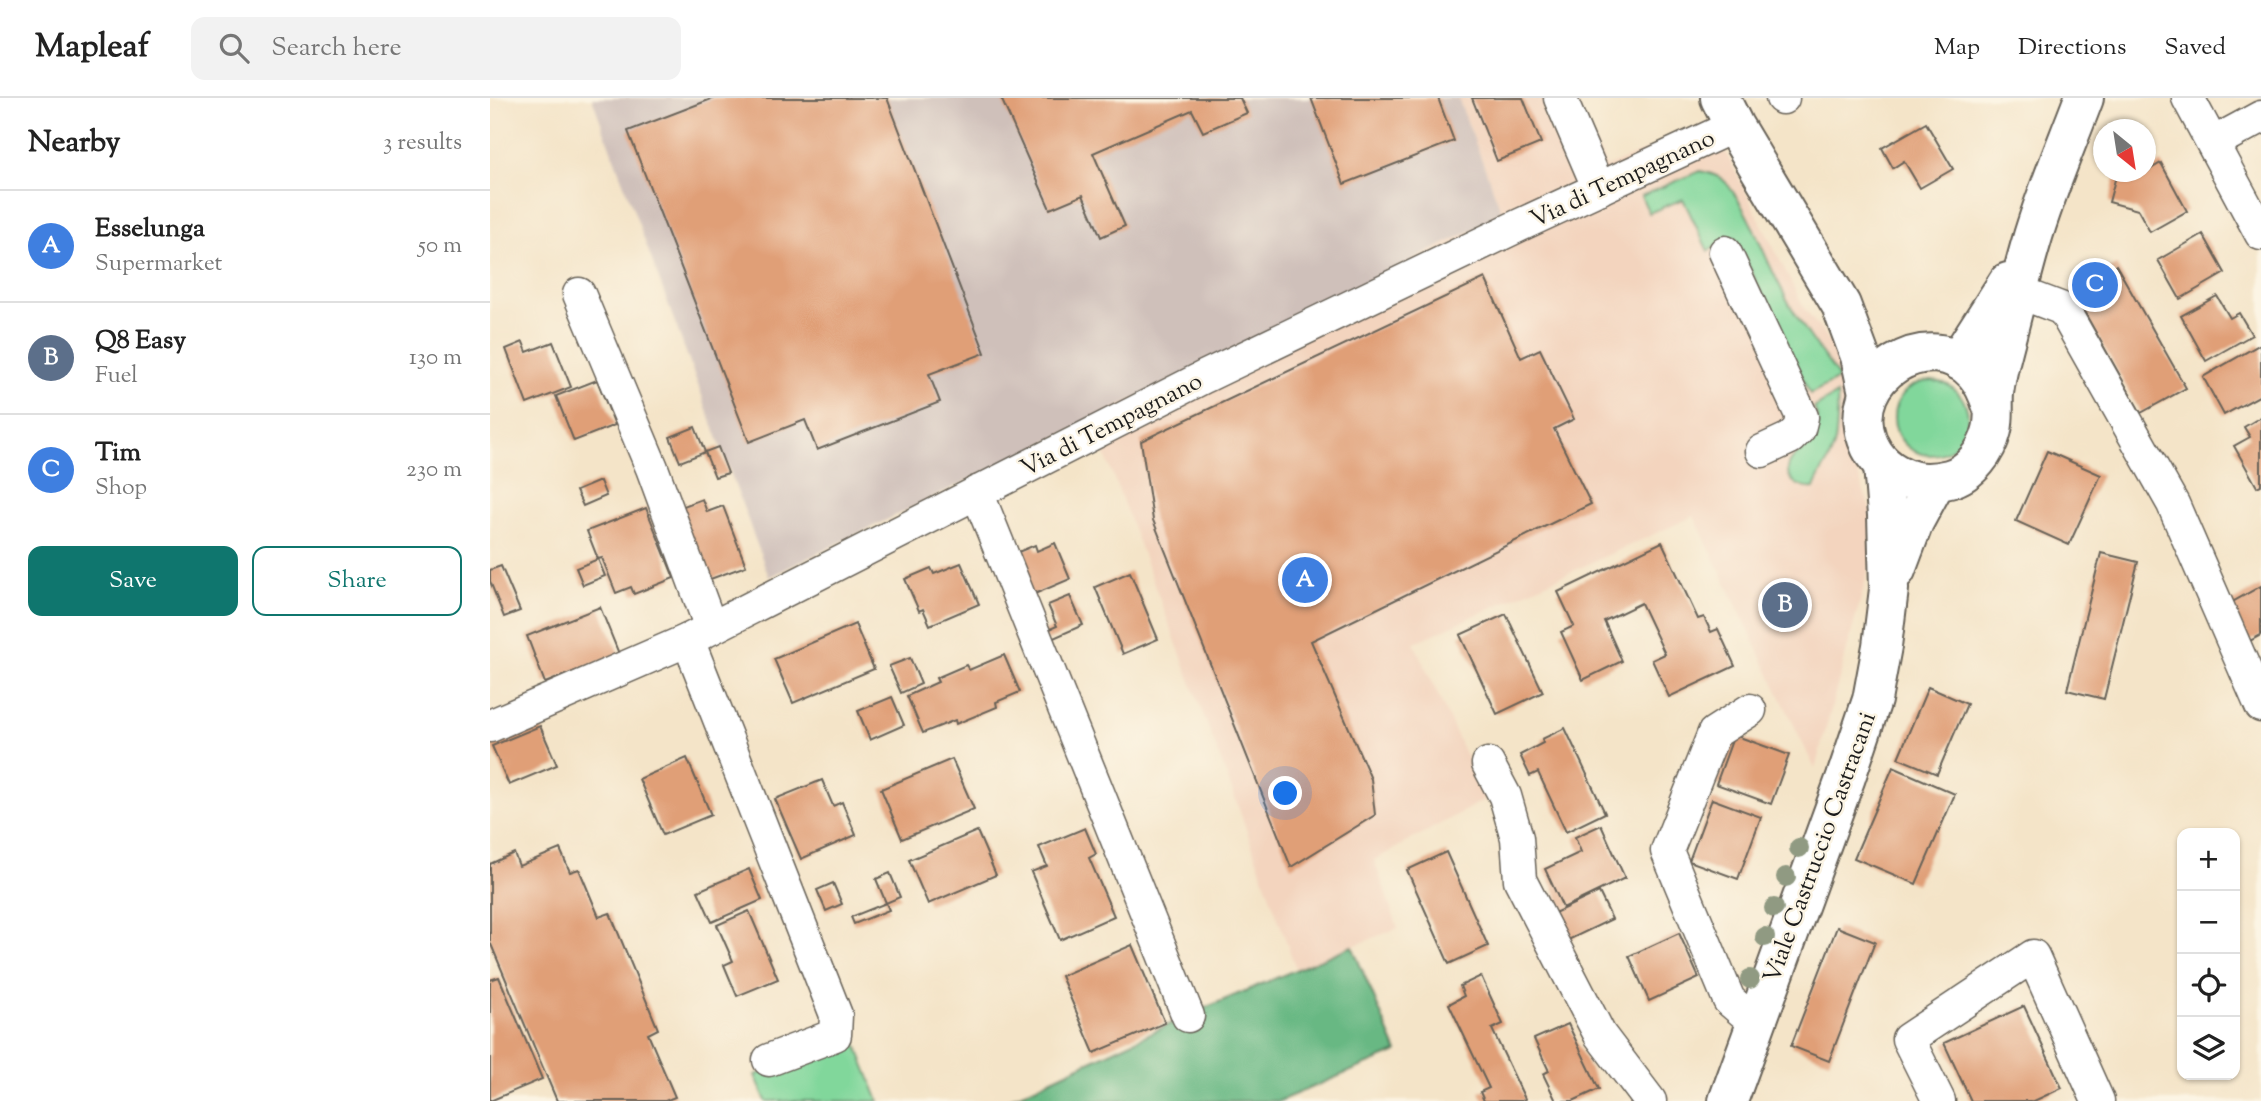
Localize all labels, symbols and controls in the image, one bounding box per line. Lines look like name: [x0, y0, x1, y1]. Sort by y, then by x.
search box: [191, 17, 681, 80]
text: Mapleaf: [35, 24, 149, 72]
icon: search: [215, 29, 253, 67]
text: Search here: [271, 30, 402, 67]
text: Map: [1934, 31, 1980, 65]
text: Directions: [2018, 31, 2126, 65]
text: Saved: [2164, 31, 2226, 65]
north arrow: [2093, 119, 2156, 182]
text: Nearby: [28, 122, 120, 165]
street label: Via di Tempagnano: [1525, 122, 1721, 237]
text: 3 results: [383, 127, 462, 160]
text: Esselunga: [95, 211, 205, 248]
text: A: [42, 230, 60, 263]
text: 50 m: [418, 230, 462, 263]
text: Supermarket: [95, 248, 222, 281]
pin: C: [2072, 259, 2118, 311]
text: Q8 Easy: [95, 323, 186, 360]
text: B: [44, 342, 58, 375]
text: 130 m: [409, 342, 462, 375]
text: Fuel: [95, 360, 138, 393]
street label: Via di Tempagnano: [1015, 365, 1209, 486]
text: Tim: [95, 435, 141, 472]
text: C: [42, 454, 60, 487]
text: 230 m: [406, 454, 462, 487]
text: Shop: [95, 472, 147, 505]
button: Save: [28, 546, 238, 616]
button: Share: [252, 546, 462, 616]
pin: A: [1282, 554, 1328, 606]
pin: B: [1762, 579, 1808, 631]
street label: Viale Castruccio Castracani: [1756, 707, 1886, 988]
your location: [1268, 776, 1302, 810]
map controls: [2177, 828, 2240, 1080]
button: +: [2177, 828, 2240, 891]
button: −: [2177, 891, 2240, 954]
button: locate: [2177, 954, 2240, 1017]
button: layers: [2177, 1017, 2240, 1080]

